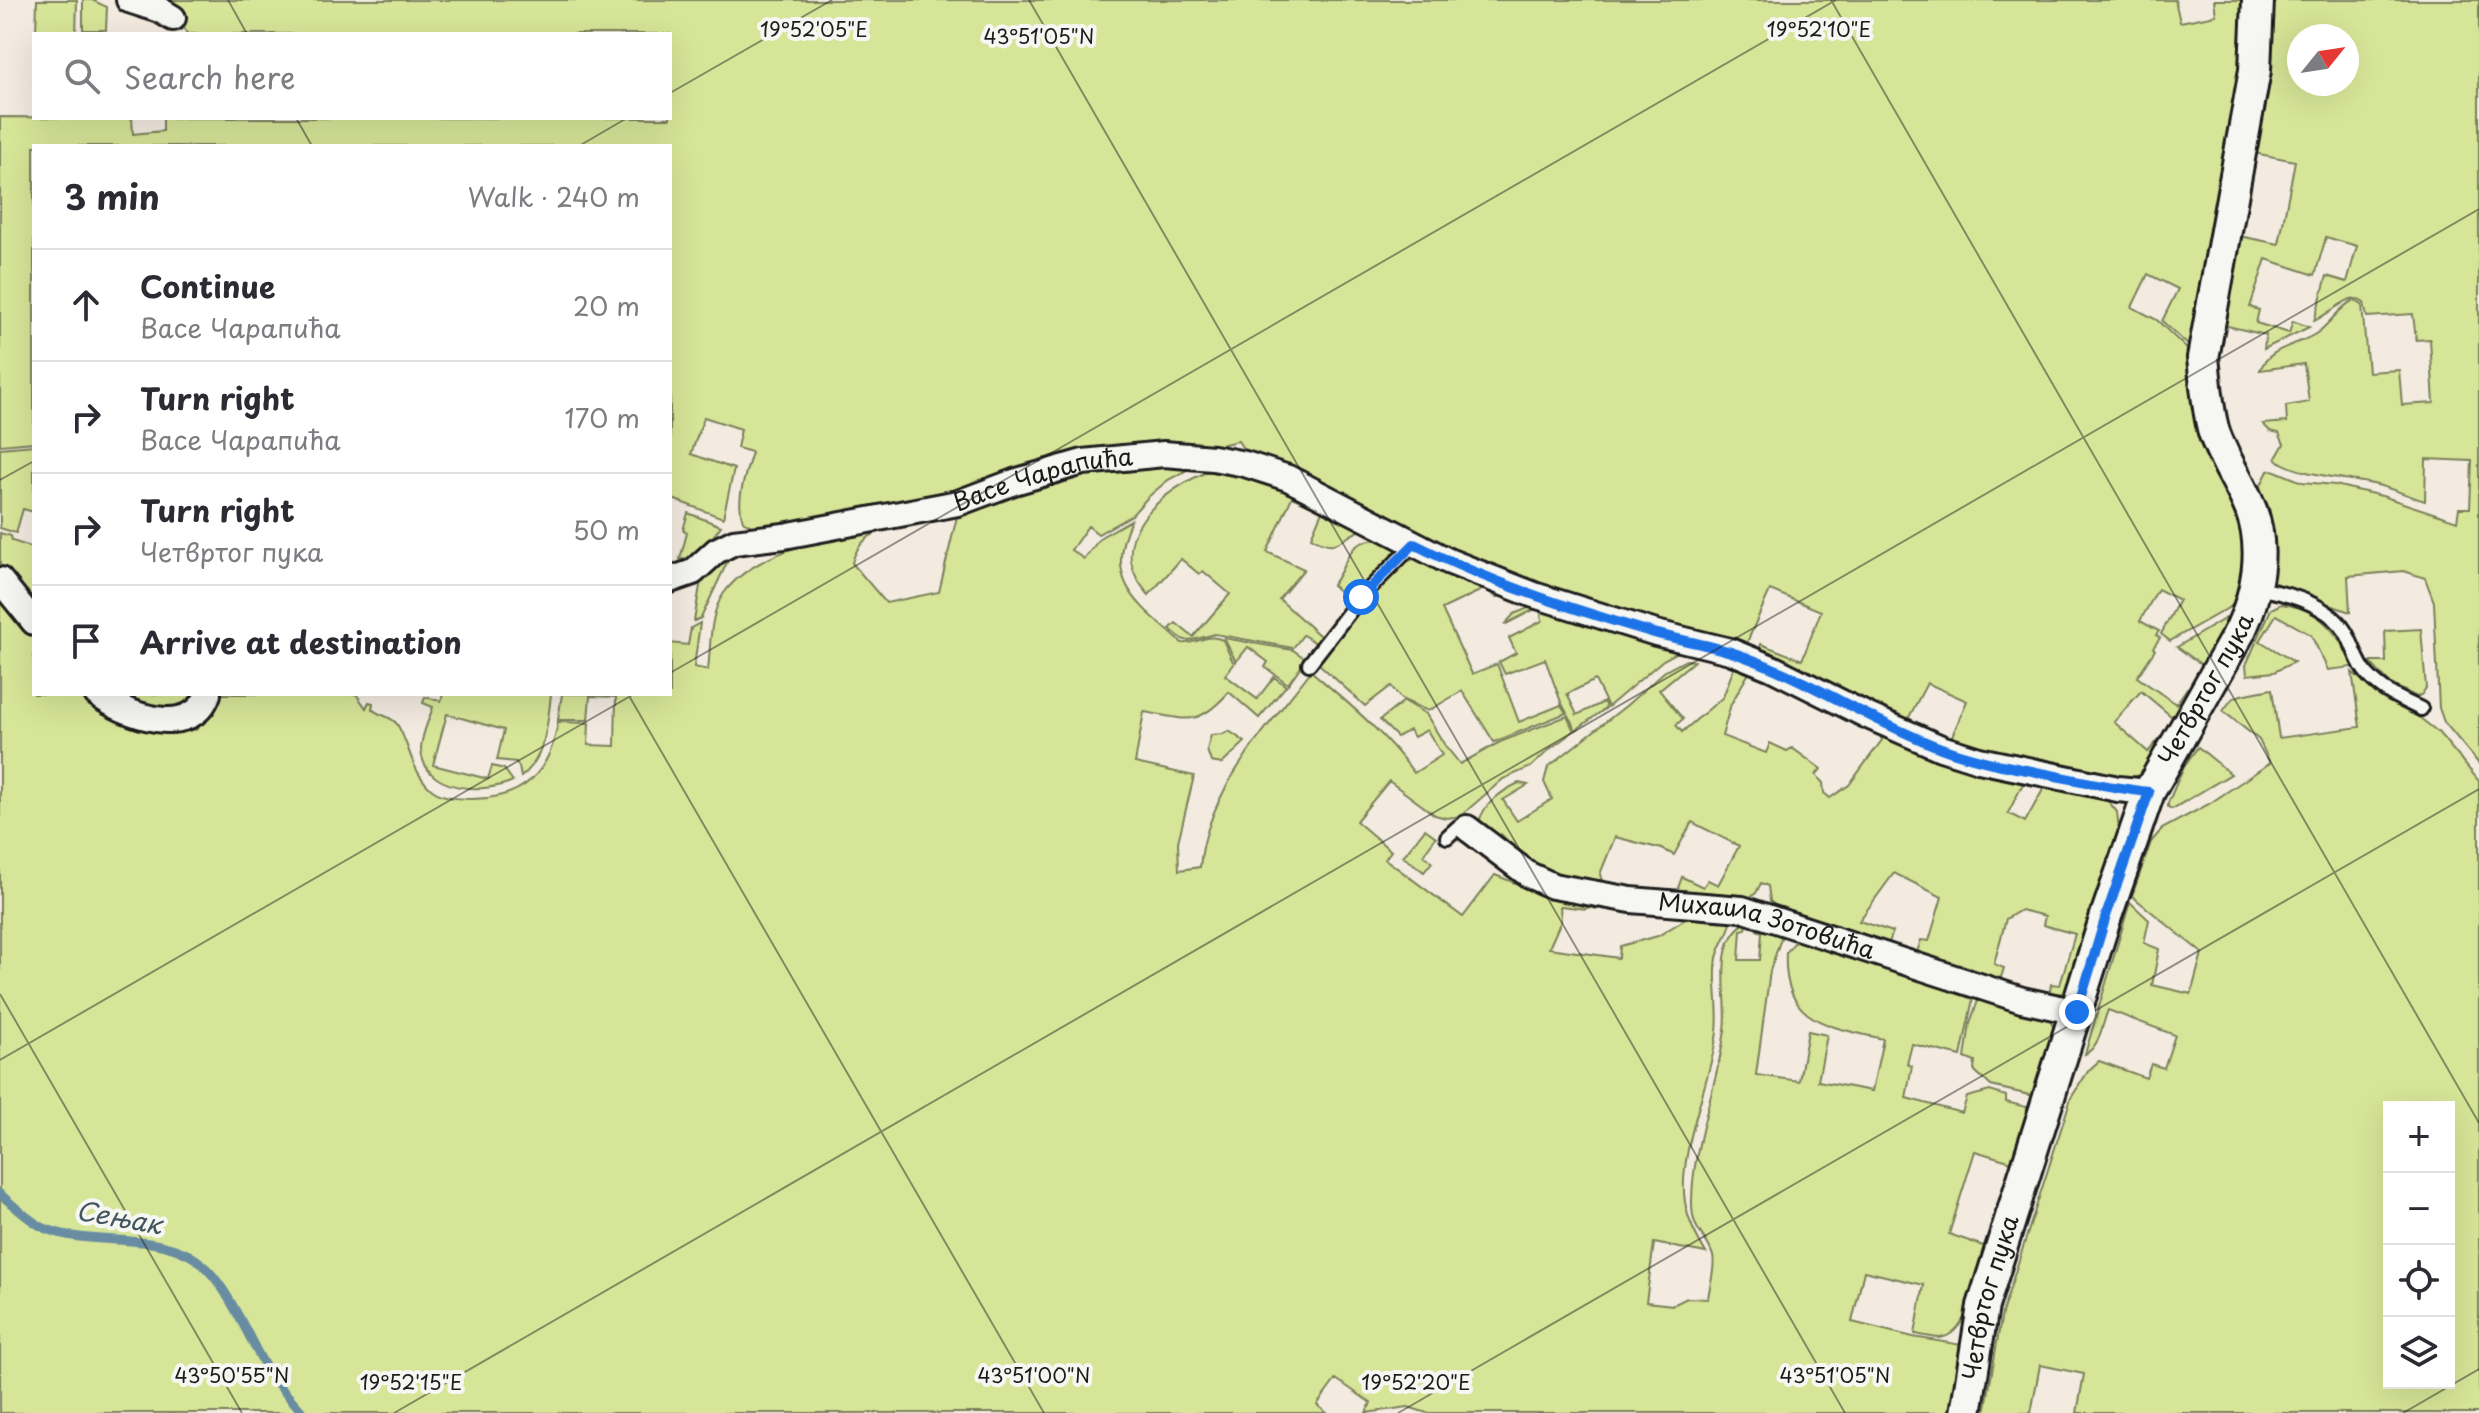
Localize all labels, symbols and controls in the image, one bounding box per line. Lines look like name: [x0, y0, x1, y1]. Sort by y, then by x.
text: 19°52'05"E: [760, 14, 868, 44]
text: 19°52'10"E: [1767, 14, 1871, 44]
text: 43°51'05"N: [984, 21, 1094, 51]
north arrow: [2287, 24, 2359, 96]
search box: [32, 32, 672, 120]
icon: search: [60, 54, 104, 98]
text: Search here: [124, 54, 296, 99]
text: 3 min: [64, 170, 160, 222]
text: Walk · 240 m: [468, 177, 640, 216]
text: Continue: [140, 263, 275, 308]
icon: ahead: [64, 283, 108, 327]
text: 20 m: [573, 286, 640, 325]
text: Васе Чарапића: [140, 308, 341, 347]
text: Turn right: [140, 375, 295, 420]
icon: right: [64, 395, 108, 439]
text: 170 m: [565, 398, 640, 437]
text: Васе Чарапића: [140, 420, 341, 459]
street label: Васе Чарапића: [947, 437, 1134, 519]
text: Turn right: [140, 487, 295, 532]
icon: right: [64, 507, 108, 551]
text: 50 m: [573, 510, 640, 549]
text: Четвртог пука: [140, 532, 323, 571]
route start: [1343, 579, 1379, 615]
street label: Четвртог пука: [2148, 608, 2262, 771]
icon: arrive: [64, 619, 108, 663]
text: Arrive at destination: [140, 619, 462, 664]
street label: Михаила Зотовића: [1657, 882, 1880, 967]
route end: [2059, 994, 2095, 1030]
map controls: [2383, 1101, 2455, 1389]
button: +: [2383, 1101, 2455, 1173]
button: −: [2383, 1173, 2455, 1245]
water label: Сењак: [73, 1190, 168, 1244]
street label: Четвртог пука: [1951, 1210, 2027, 1383]
button: locate: [2383, 1245, 2455, 1317]
button: layers: [2383, 1317, 2455, 1389]
text: 43°50'55"N: [174, 1360, 290, 1390]
text: 43°51'00"N: [978, 1360, 1090, 1390]
text: 43°51'05"N: [1780, 1360, 1890, 1390]
text: 19°52'15"E: [360, 1367, 462, 1397]
text: 19°52'20"E: [1361, 1367, 1471, 1397]

